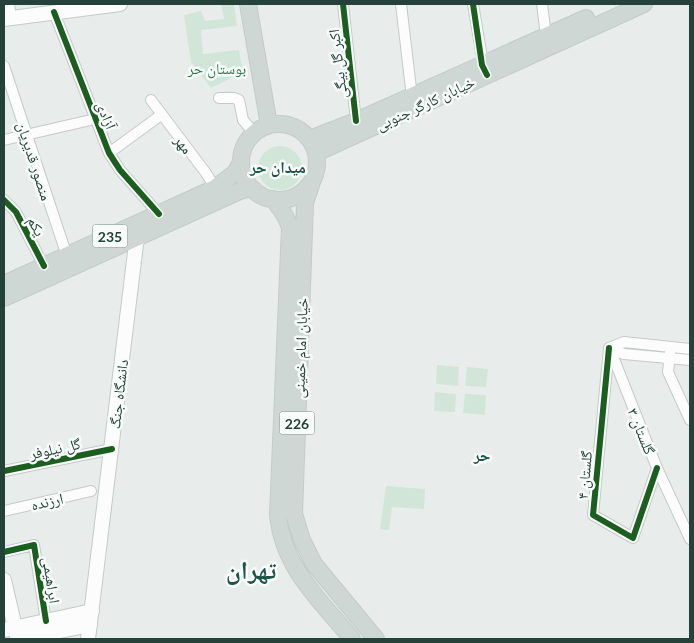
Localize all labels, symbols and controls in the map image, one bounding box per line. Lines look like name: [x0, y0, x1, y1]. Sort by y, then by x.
street label: اکبر گل بیگی: [324, 28, 352, 100]
park label: بوستان حر: [187, 59, 246, 79]
street label: خیابان کارگر جنوبی: [373, 72, 478, 135]
street label: آزادی: [91, 98, 121, 133]
street label: منصور قدیریان: [12, 119, 56, 203]
street label: مهر: [170, 130, 197, 158]
district label: میدان حر: [249, 157, 306, 177]
street label: یکم: [23, 213, 50, 240]
road number: 235: [92, 225, 128, 248]
street label: خیابان امام خمینی: [289, 297, 313, 399]
street label: دانشگاه جنگ: [105, 358, 131, 430]
street label: گلستان ۳: [623, 405, 660, 458]
road number: 226: [280, 412, 314, 434]
street label: گل نیلوفر: [27, 434, 83, 464]
district label: حر: [473, 445, 490, 464]
street label: گلستان ۴: [573, 450, 597, 500]
street label: ارزنده: [29, 489, 65, 514]
district label: تهران: [226, 554, 277, 585]
street label: ابراهیمی: [37, 555, 65, 605]

